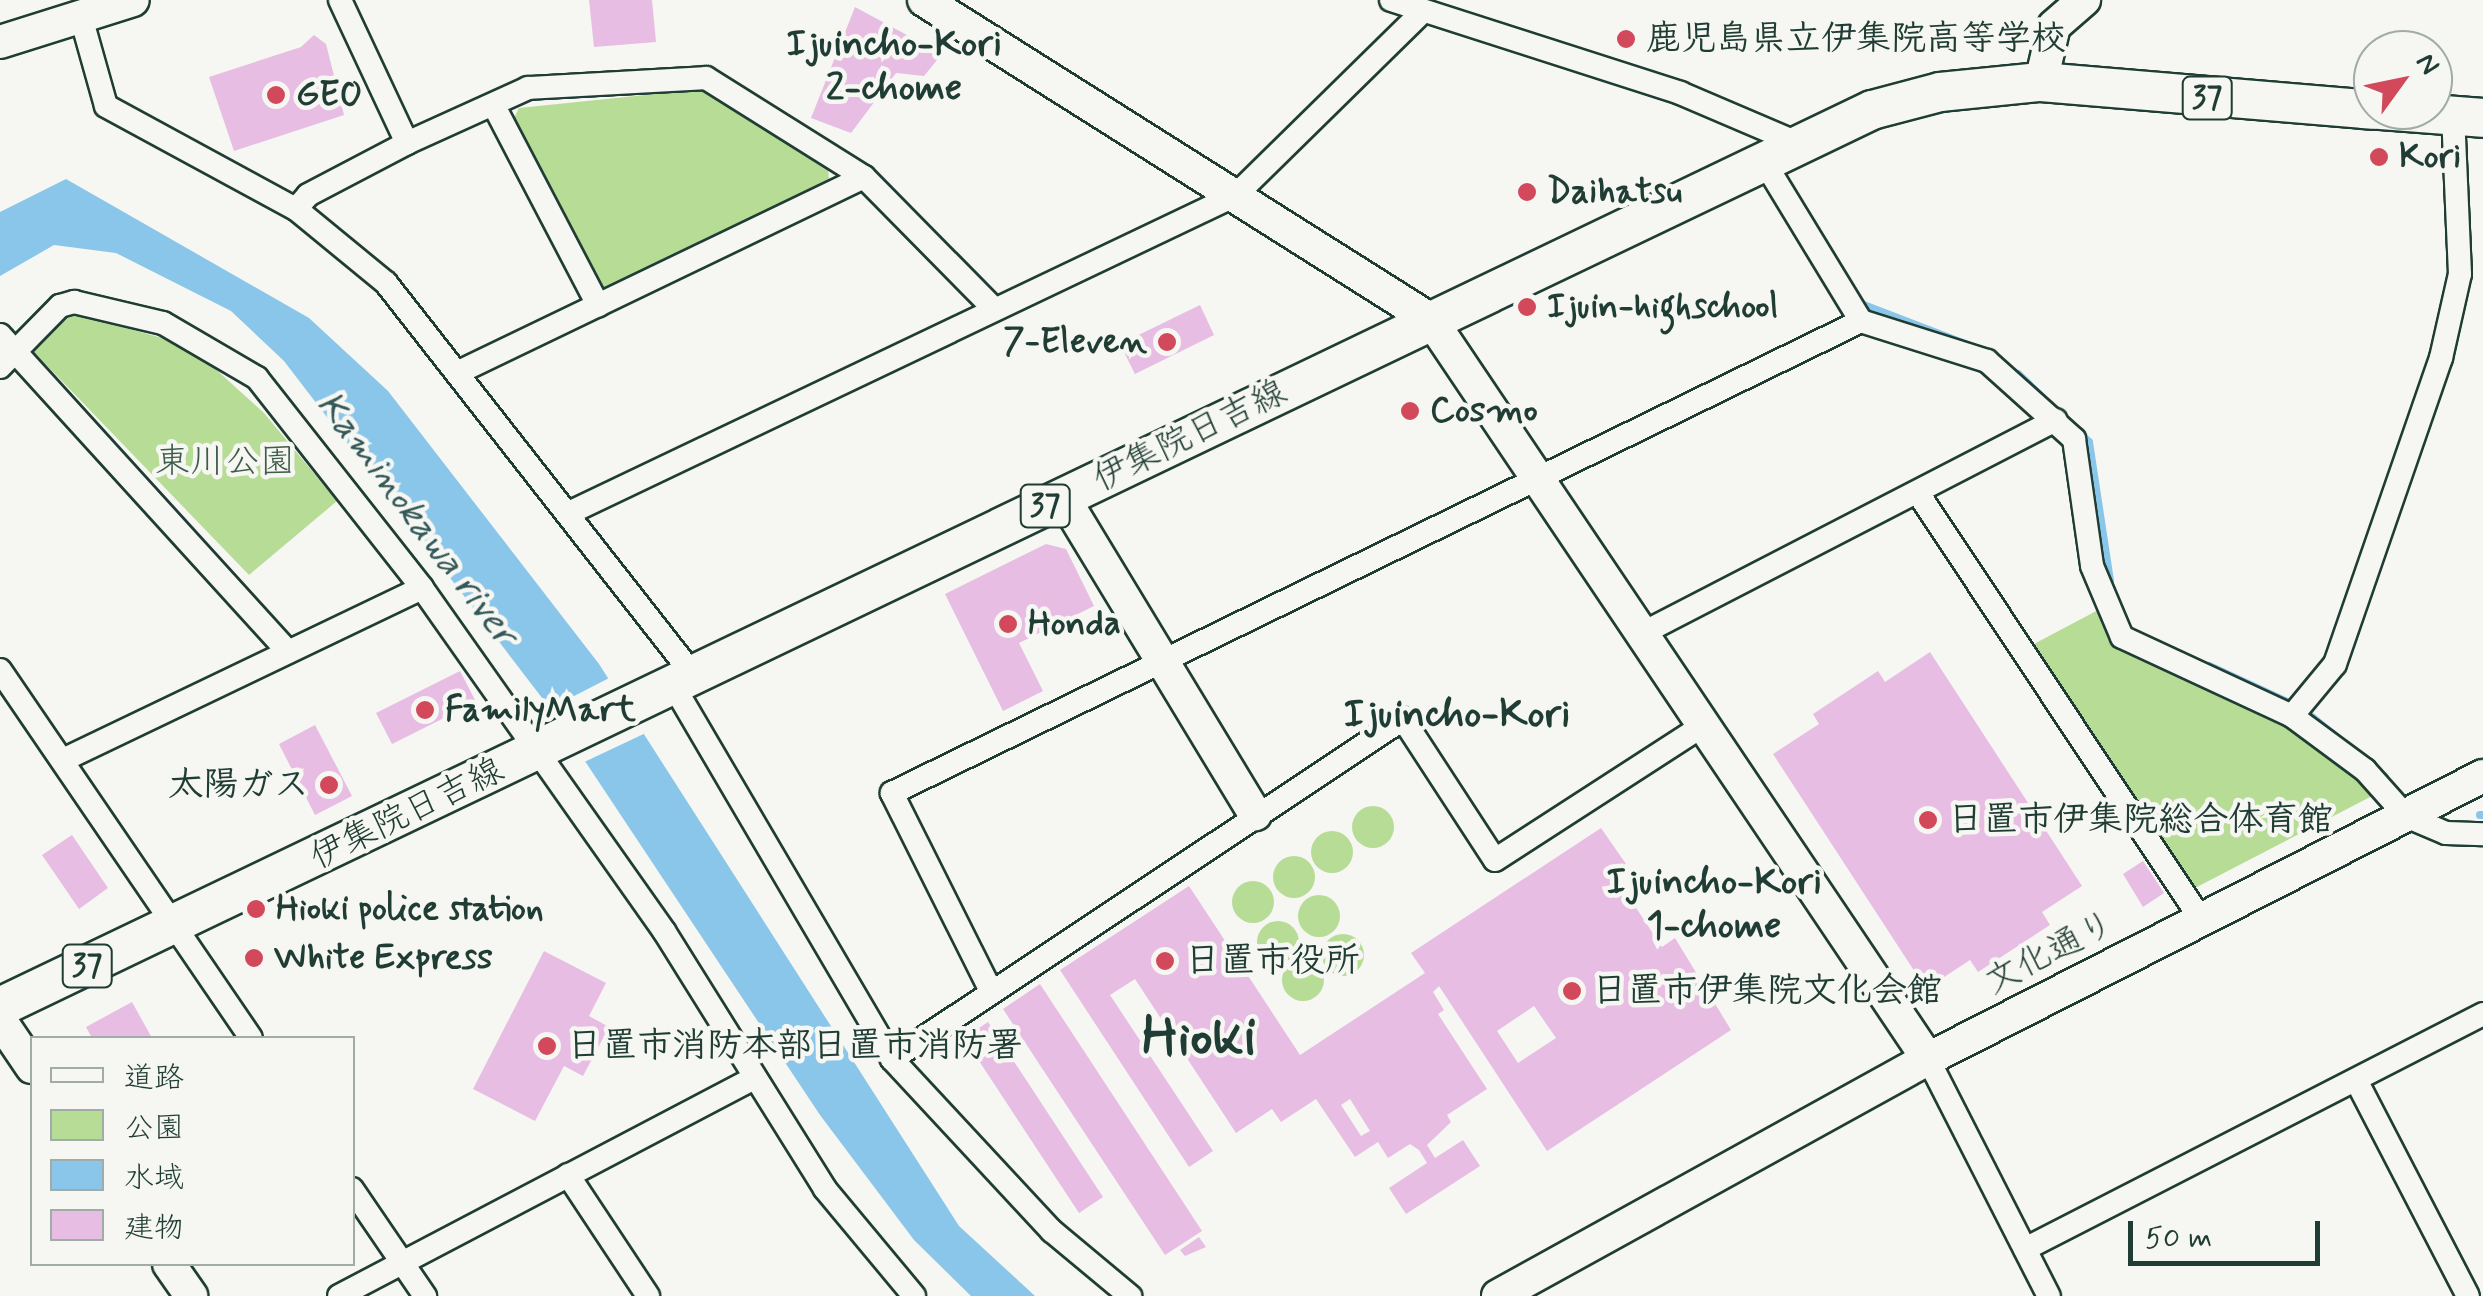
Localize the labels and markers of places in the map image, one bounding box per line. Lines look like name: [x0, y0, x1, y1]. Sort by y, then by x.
place label: 鹿児島県立伊集院高等学校: [1646, 18, 2066, 60]
marker: 鹿児島県立伊集院高等学校: [1615, 28, 1637, 50]
place label: GEO: [296, 74, 362, 116]
marker: GEO: [265, 84, 287, 106]
place label: Kori: [2399, 136, 2461, 178]
marker: Kori: [2368, 146, 2390, 168]
place label: Daihatsu: [1547, 171, 1682, 213]
marker: Daihatsu: [1516, 181, 1538, 203]
place label: Ijuin-highschool: [1547, 286, 1778, 328]
marker: Ijuin-highschool: [1516, 296, 1538, 318]
place label: 7-Eleven: [1003, 321, 1147, 363]
marker: 7-Eleven: [1156, 331, 1178, 353]
place label: Cosmo: [1430, 390, 1538, 432]
marker: Cosmo: [1399, 400, 1421, 422]
place label: Honda: [1028, 603, 1121, 645]
marker: Honda: [997, 613, 1019, 635]
place label: FamilyMart: [445, 689, 636, 731]
marker: FamilyMart: [414, 699, 436, 721]
place label: 太陽ガス: [169, 764, 309, 806]
marker: 太陽ガス: [318, 774, 340, 796]
place label: 日置市伊集院総合体育館: [1948, 799, 2333, 841]
marker: 日置市伊集院総合体育館: [1917, 809, 1939, 831]
place label: Hioki police station: [276, 888, 544, 930]
marker: Hioki police station: [245, 898, 267, 920]
place label: White Express: [274, 937, 494, 979]
place label: 日置市役所: [1185, 940, 1360, 982]
marker: White Express: [243, 947, 265, 969]
marker: 日置市役所: [1154, 950, 1176, 972]
place label: 日置市伊集院文化会館: [1592, 970, 1942, 1012]
marker: 日置市伊集院文化会館: [1561, 980, 1583, 1002]
place label: 日置市消防本部日置市消防署: [567, 1025, 1022, 1067]
marker: 日置市消防本部日置市消防署: [536, 1035, 558, 1057]

